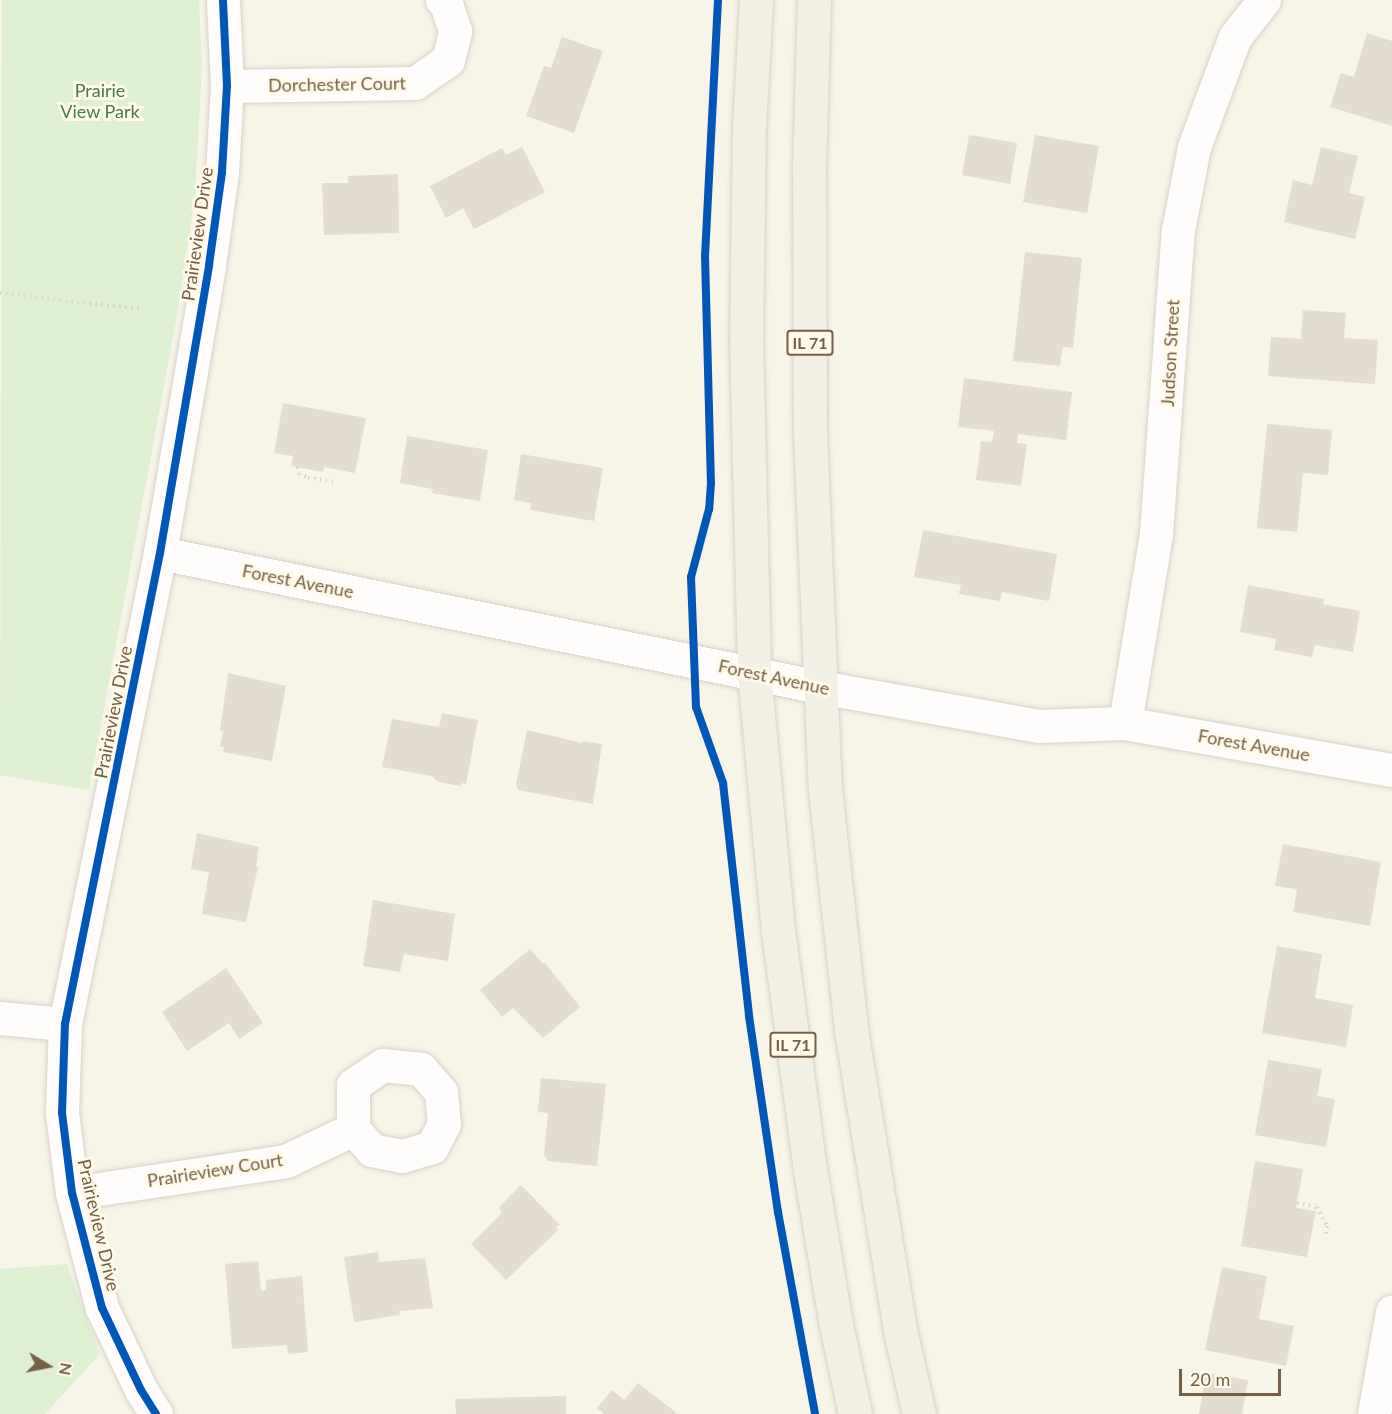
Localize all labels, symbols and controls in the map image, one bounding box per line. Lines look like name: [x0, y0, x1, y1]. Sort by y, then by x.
street label: Dorchester Court: [268, 72, 406, 96]
park label: Prairie View Park: [60, 80, 140, 122]
street label: Prairieview Drive: [177, 166, 217, 302]
street label: Judson Street: [1156, 299, 1184, 407]
road number: IL 71: [786, 330, 834, 356]
street label: Forest Avenue: [240, 560, 356, 602]
street label: Prairieview Drive: [90, 644, 136, 780]
street label: Forest Avenue: [716, 655, 832, 699]
street label: Forest Avenue: [1196, 724, 1312, 766]
road number: IL 71: [769, 1032, 817, 1058]
street label: Prairieview Court: [145, 1149, 285, 1191]
street label: Prairieview Drive: [73, 1157, 125, 1293]
north arrow: [18, 1336, 78, 1396]
scale bar: [1182, 1357, 1284, 1395]
text: N: [56, 1361, 77, 1377]
text: 20 m: [1190, 1368, 1230, 1390]

